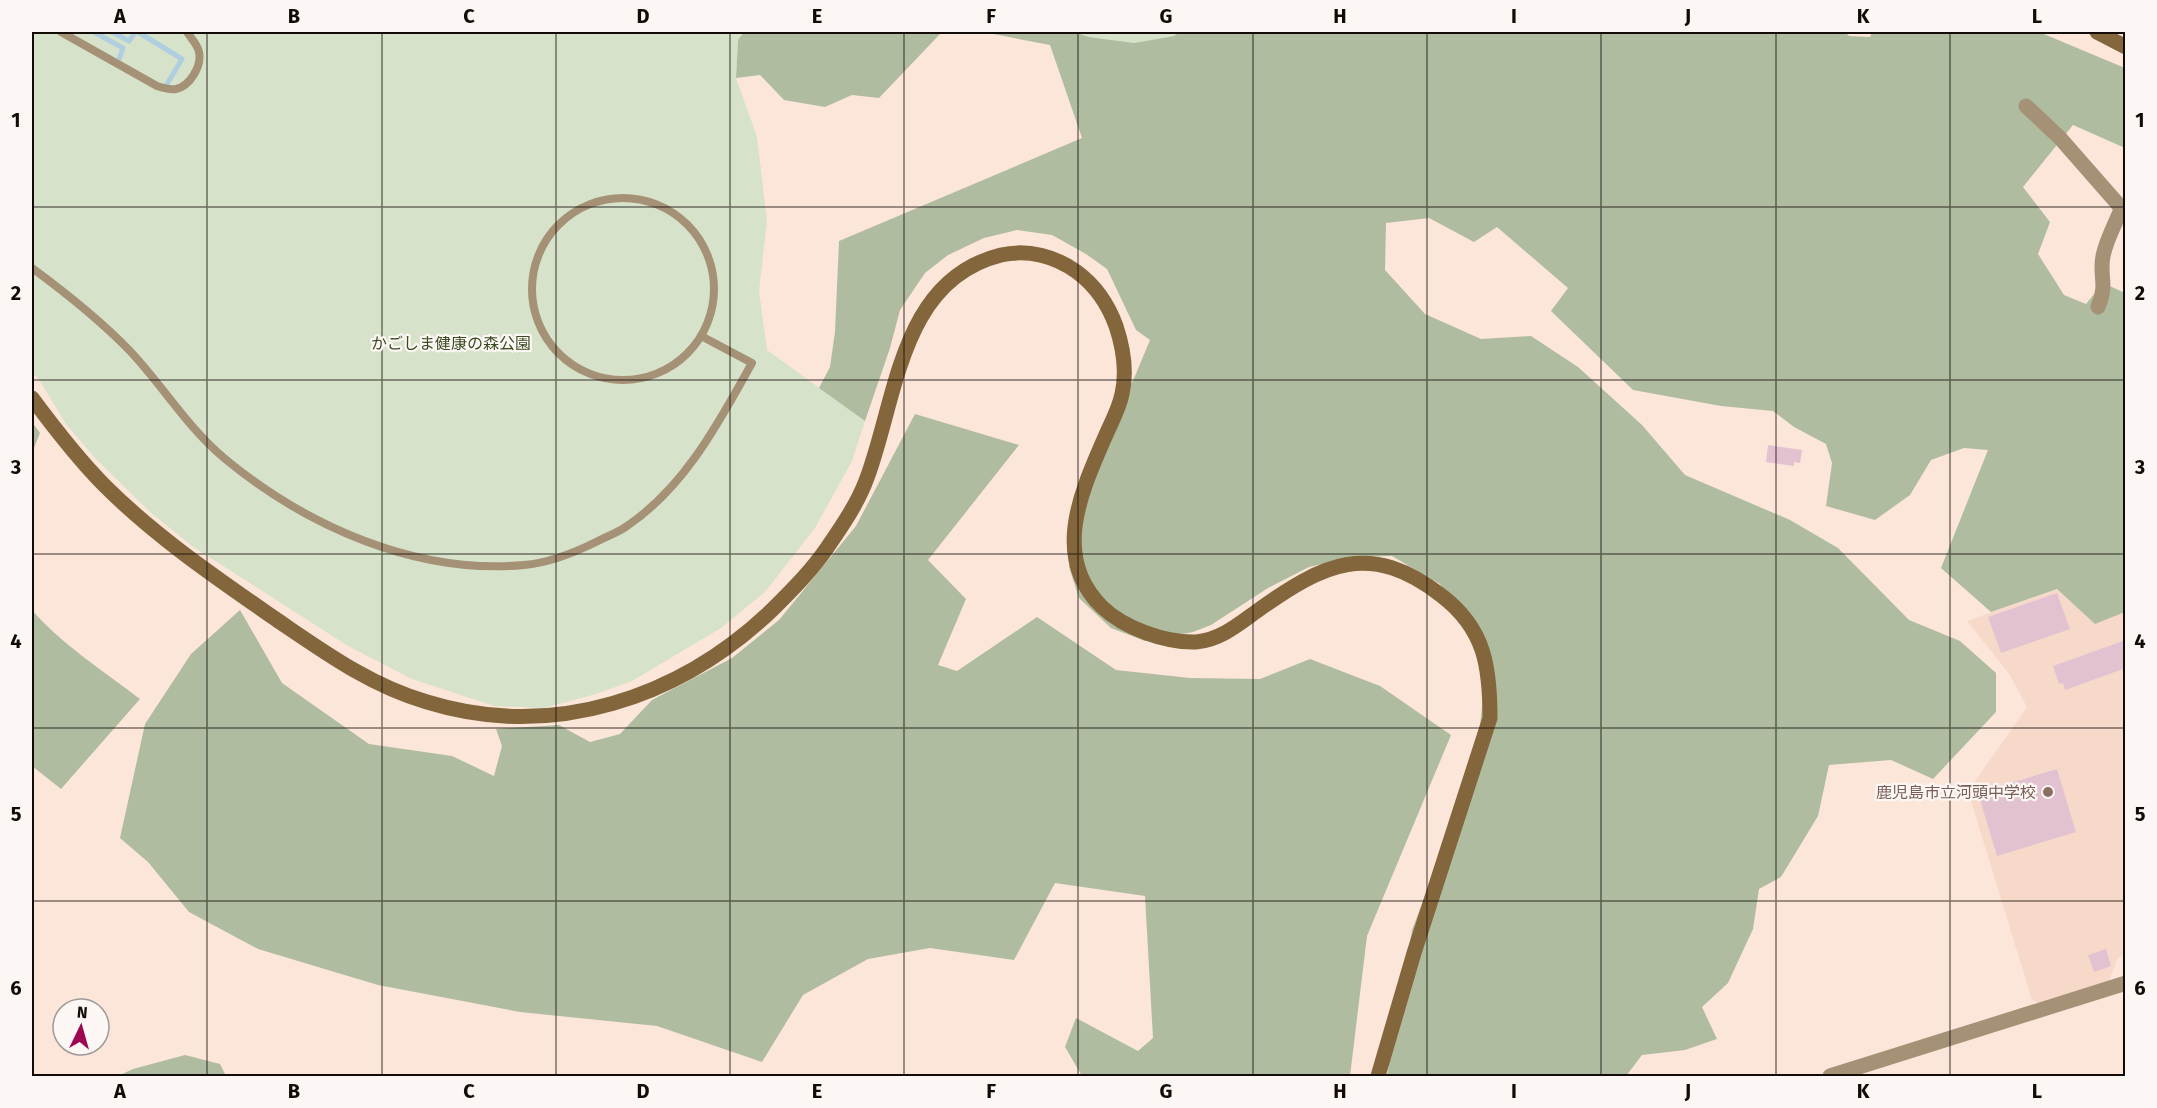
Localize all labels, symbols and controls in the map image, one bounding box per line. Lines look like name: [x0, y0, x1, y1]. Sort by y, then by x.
text: A: [113, 4, 127, 28]
text: B: [288, 4, 300, 28]
text: C: [463, 4, 475, 28]
text: D: [636, 4, 650, 28]
text: E: [812, 4, 822, 28]
text: F: [986, 4, 996, 28]
text: G: [1160, 4, 1172, 28]
text: H: [1333, 4, 1347, 28]
text: I: [1511, 4, 1517, 28]
text: J: [1684, 4, 1691, 28]
text: K: [1857, 4, 1870, 28]
text: L: [2032, 4, 2042, 28]
text: 1: [11, 108, 21, 132]
text: 1: [2135, 108, 2145, 132]
text: 2: [11, 281, 21, 305]
text: 2: [2135, 281, 2145, 305]
park label: かごしま健康の森公園: [371, 334, 531, 353]
text: 3: [10, 455, 21, 479]
text: 3: [2134, 455, 2145, 479]
text: 4: [10, 629, 22, 653]
text: 4: [2134, 629, 2146, 653]
place label: 鹿児島市立河頭中学校: [1876, 783, 2036, 802]
marker: 鹿児島市立河頭中学校: [2041, 785, 2055, 799]
text: 5: [11, 802, 22, 826]
text: 5: [2135, 802, 2146, 826]
text: 6: [10, 976, 22, 1000]
text: 6: [2134, 976, 2146, 1000]
north arrow: [51, 997, 111, 1057]
text: N: [76, 1003, 88, 1022]
text: A: [113, 1079, 127, 1103]
text: B: [288, 1079, 300, 1103]
text: C: [463, 1079, 475, 1103]
text: D: [636, 1079, 650, 1103]
text: E: [812, 1079, 822, 1103]
text: F: [986, 1079, 996, 1103]
text: G: [1160, 1079, 1172, 1103]
text: H: [1333, 1079, 1347, 1103]
text: I: [1511, 1079, 1517, 1103]
text: J: [1684, 1079, 1691, 1103]
text: K: [1857, 1079, 1870, 1103]
text: L: [2032, 1079, 2042, 1103]

